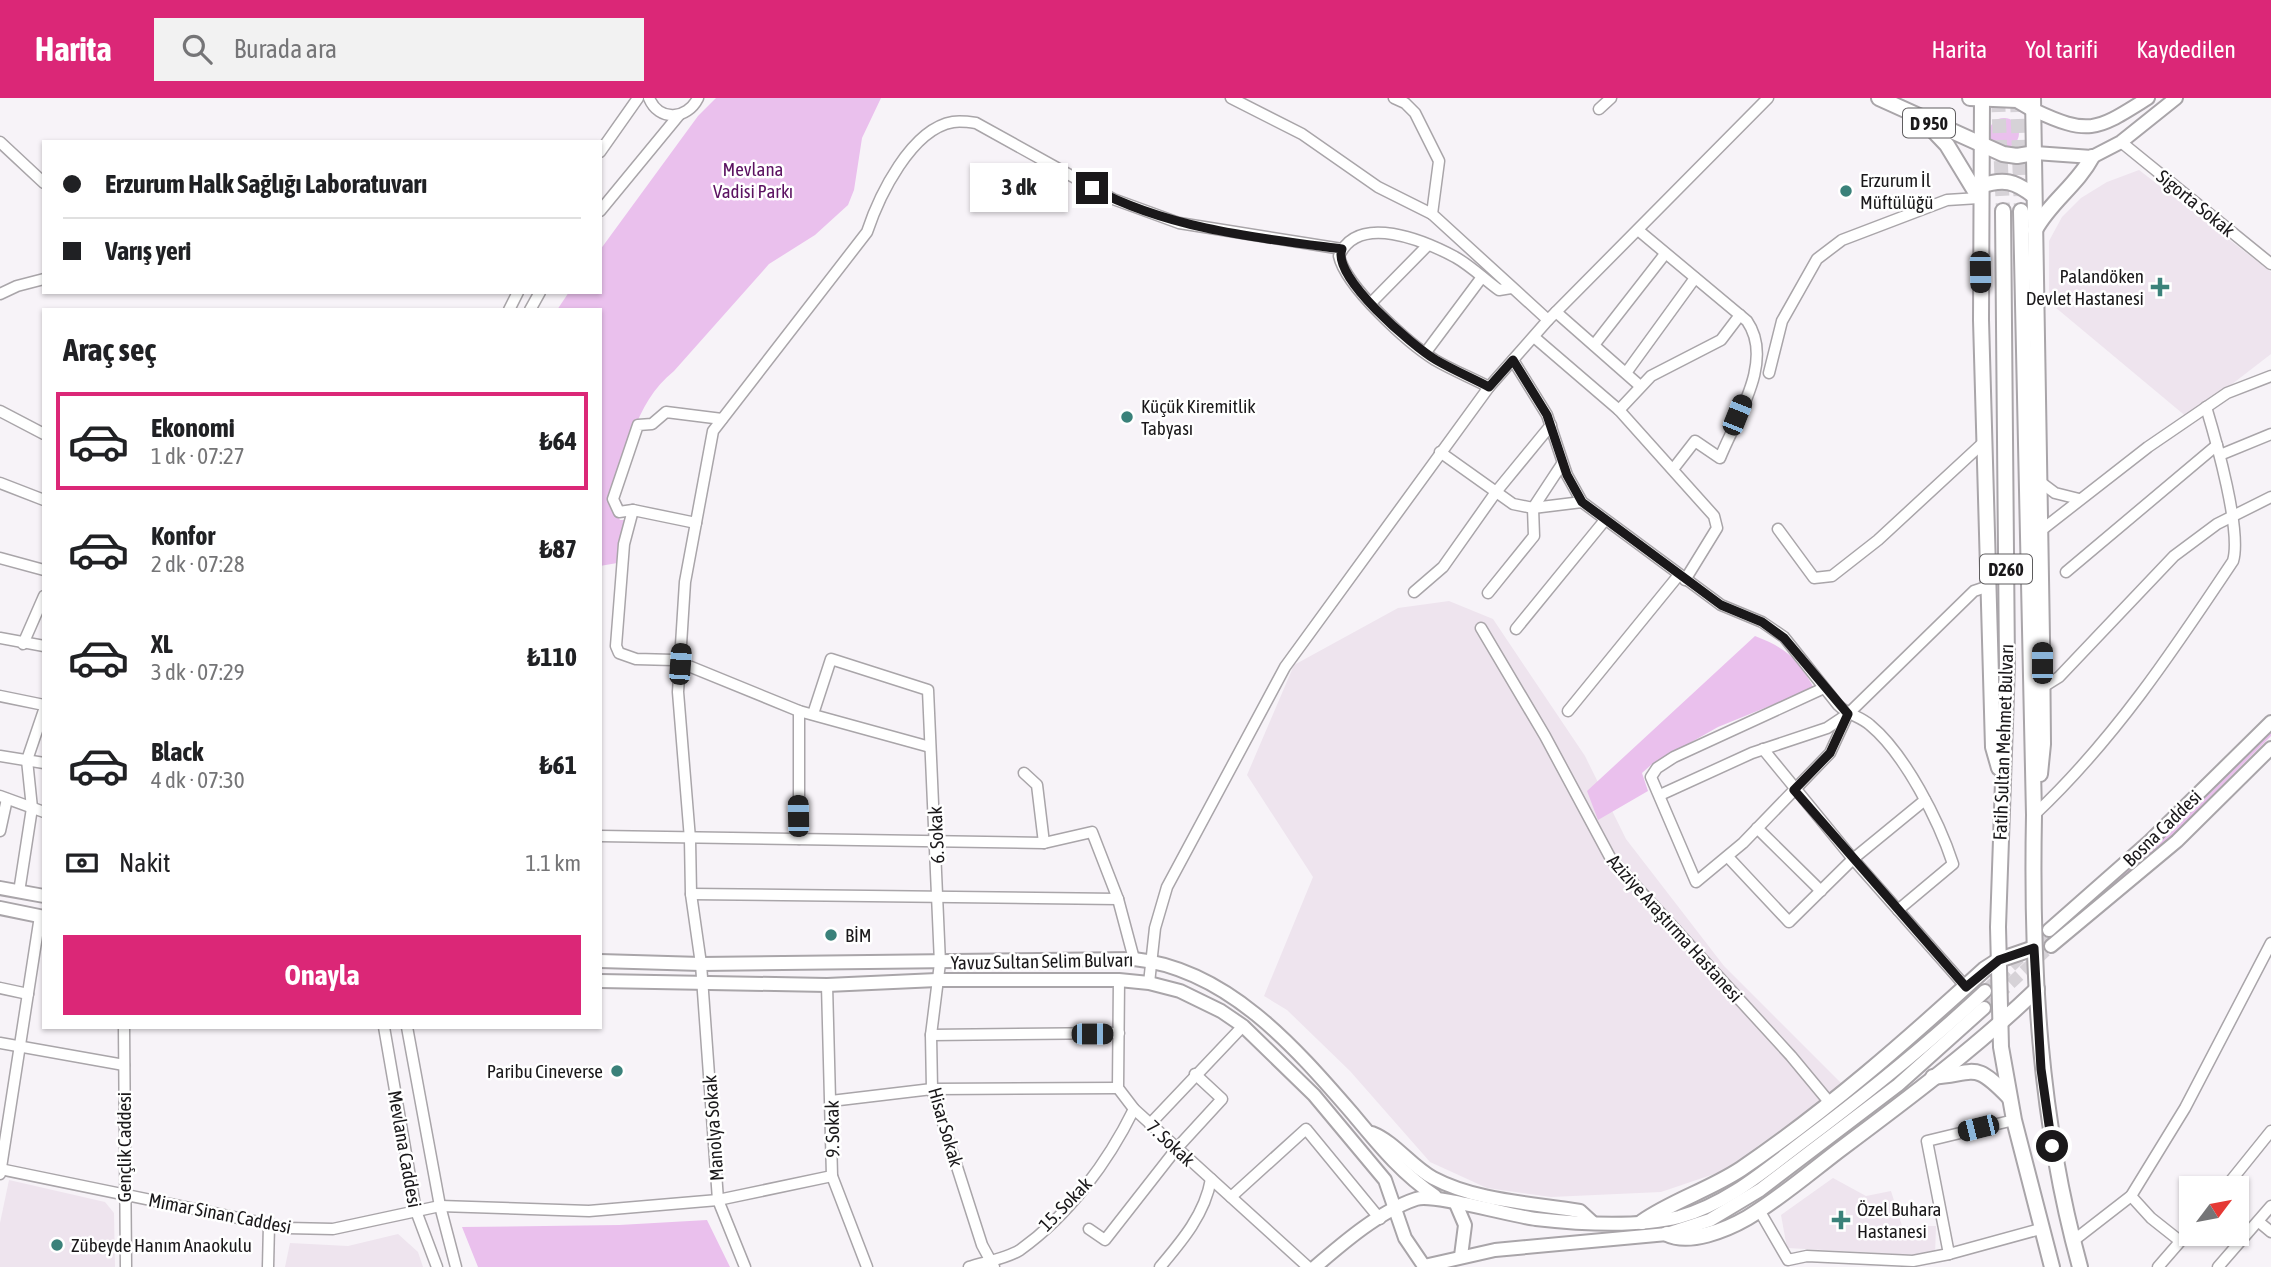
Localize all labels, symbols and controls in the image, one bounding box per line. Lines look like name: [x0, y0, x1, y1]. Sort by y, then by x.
search box: [154, 18, 644, 81]
text: Harita: [35, 30, 112, 68]
icon: search: [178, 30, 216, 68]
text: Burada ara: [234, 34, 337, 64]
text: Harita: [1931, 36, 1987, 63]
text: Yol tarifi: [2025, 36, 2098, 63]
text: Kaydedilen: [2136, 36, 2236, 63]
road number: D 950: [1903, 108, 1955, 138]
park label: Mevlana Vadisi Parkı: [713, 158, 793, 202]
callout: 3 dk: [970, 164, 1068, 212]
street label: Sigorta Sokak: [2153, 165, 2240, 241]
text: Erzurum Halk Sağlığı Laboratuvarı: [105, 169, 427, 199]
place label: Erzurum İl Müftülüğü: [1860, 169, 1933, 213]
route end: [1076, 172, 1108, 204]
text: 3 dk: [1002, 174, 1036, 200]
marker: Erzurum İl Müftülüğü: [1838, 183, 1854, 199]
text: Varış yeri: [105, 236, 191, 266]
car: [1970, 251, 1991, 293]
place label: Palandöken Devlet Hastanesi: [2026, 265, 2144, 309]
marker: Palandöken Devlet Hastanesi: [2150, 277, 2170, 297]
text: Araç seç: [63, 331, 156, 368]
car: [1720, 392, 1755, 438]
place label: Küçük Kiremitlik Tabyası: [1141, 395, 1256, 439]
marker: Küçük Kiremitlik Tabyası: [1119, 409, 1135, 425]
icon: car: [67, 410, 130, 473]
text: Ekonomi: [151, 413, 235, 443]
text: ₺64: [540, 426, 577, 456]
text: 1 dk · 07:27: [151, 443, 245, 469]
icon: car: [67, 518, 130, 581]
text: Konfor: [151, 521, 215, 551]
text: ₺87: [540, 534, 577, 564]
text: 2 dk · 07:28: [151, 551, 245, 577]
road number: D260: [1980, 555, 2032, 584]
icon: car: [67, 626, 130, 689]
text: XL: [151, 629, 173, 659]
text: ₺110: [527, 642, 577, 672]
car: [669, 642, 692, 686]
car: [2032, 642, 2053, 684]
street label: Fatih Sultan Mehmet Bulvarı: [1989, 643, 2017, 841]
text: 3 dk · 07:29: [151, 659, 245, 685]
icon: car: [67, 734, 130, 797]
text: Black: [151, 737, 203, 767]
text: ₺61: [540, 750, 577, 780]
text: 4 dk · 07:30: [151, 767, 245, 793]
street label: Bosna Caddesi: [2118, 785, 2206, 871]
car: [788, 795, 809, 837]
street label: 6. Sokak: [923, 805, 948, 864]
icon: cash: [63, 844, 101, 882]
text: Nakit: [119, 848, 171, 878]
text: 1.1 km: [525, 850, 581, 876]
street label: Aziziye Araştırma Hastanesi: [1603, 850, 1747, 1006]
place label: BİM: [845, 924, 872, 946]
marker: BİM: [823, 927, 839, 943]
button: Onayla: [63, 935, 581, 1015]
street label: Yavuz Sultan Selim Bulvarı: [950, 948, 1134, 974]
car: [1072, 1024, 1114, 1045]
place label: Paribu Cineverse: [487, 1060, 603, 1082]
marker: Paribu Cineverse: [609, 1063, 625, 1079]
street label: Manolya Sokak: [698, 1074, 728, 1182]
street label: Hisar Sokak: [924, 1085, 968, 1170]
street label: Mevlana Caddesi: [384, 1089, 426, 1209]
street label: Gençlik Caddesi: [113, 1092, 135, 1202]
street label: 9. Sokak: [820, 1099, 843, 1158]
car: [1956, 1113, 2001, 1143]
street label: 7. Sokak: [1143, 1115, 1200, 1171]
route start: [2036, 1130, 2068, 1162]
street label: 15. Sokak: [1034, 1172, 1096, 1235]
north arrow: [2179, 1176, 2249, 1246]
map controls: [2179, 1176, 2249, 1246]
street label: Mimar Sinan Caddesi: [147, 1188, 293, 1238]
place label: Özel Buhara Hastanesi: [1857, 1198, 1941, 1242]
marker: Özel Buhara Hastanesi: [1831, 1210, 1851, 1230]
place label: Zübeyde Hanım Anaokulu: [71, 1234, 252, 1256]
marker: Zübeyde Hanım Anaokulu: [49, 1237, 65, 1253]

